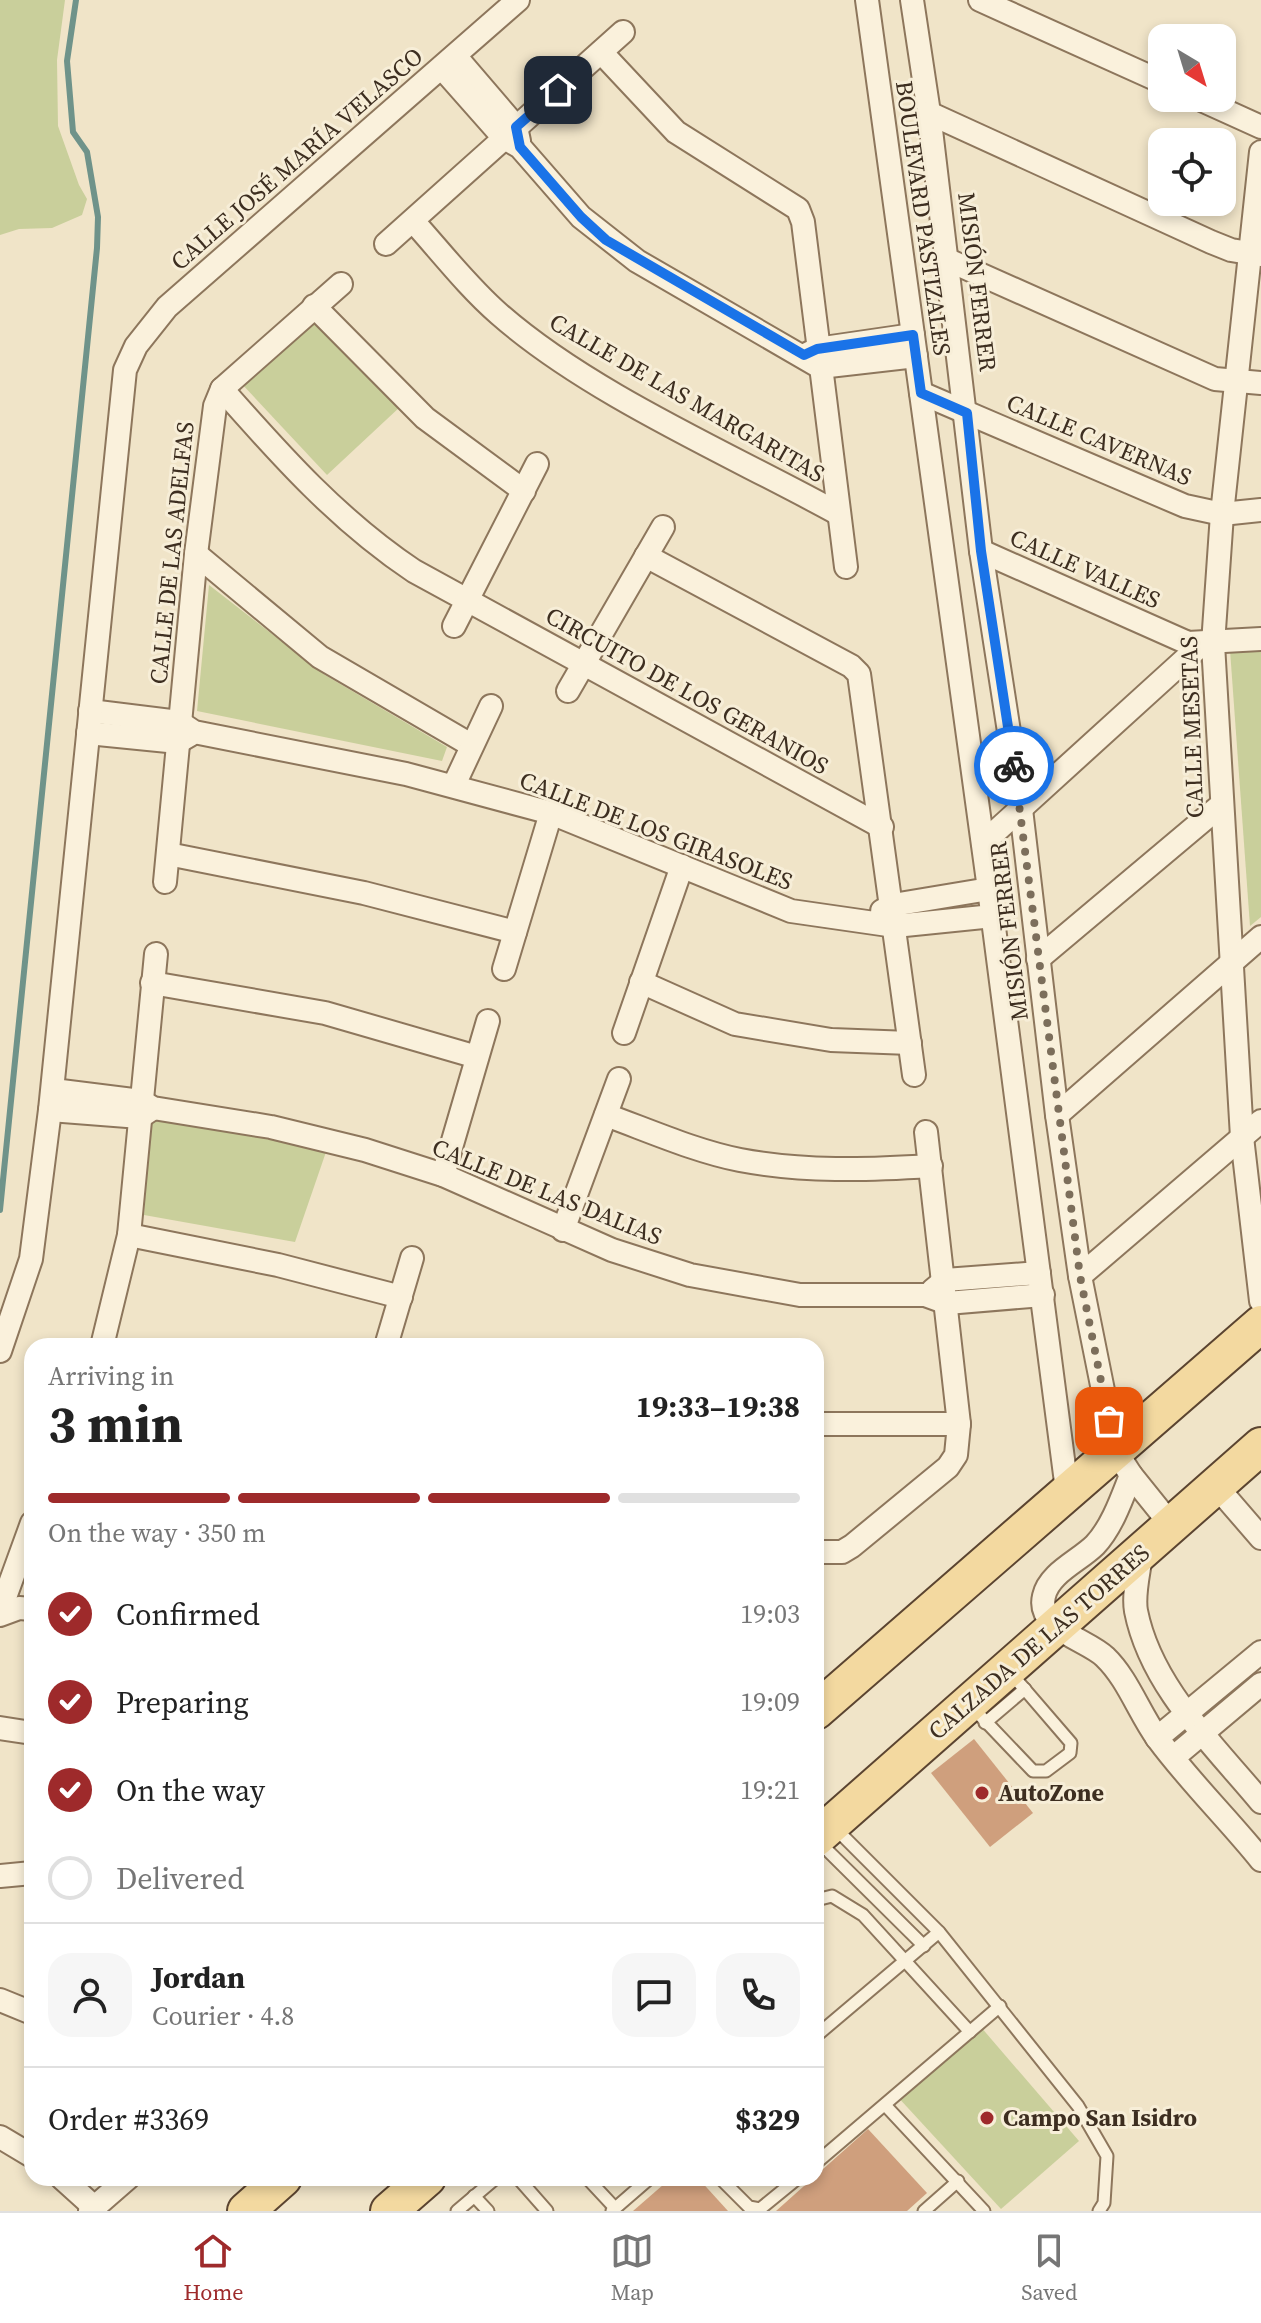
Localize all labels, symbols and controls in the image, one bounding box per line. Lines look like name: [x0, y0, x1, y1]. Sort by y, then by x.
north arrow: [1148, 24, 1236, 112]
map controls: [1148, 24, 1236, 216]
street label: CALLE JOSÉ MARÍA VELASCO: [163, 40, 430, 277]
pin: [524, 56, 592, 124]
icon: home: [536, 68, 580, 112]
street label: BOULEVARD PASTIZALES: [888, 78, 959, 357]
button: locate: [1148, 128, 1236, 216]
street label: MISIÓN FERRER: [950, 191, 1005, 374]
street label: CALLE DE LAS MARGARITAS: [543, 305, 831, 490]
street label: CALLE CAVERNAS: [1002, 386, 1197, 493]
street label: CALLE DE LAS ADELFAS: [141, 420, 202, 686]
street label: CALLE VALLES: [1005, 521, 1166, 616]
street label: CIRCUITO DE LOS GERANIOS: [540, 599, 835, 782]
street label: CALLE MESETAS: [1172, 635, 1211, 819]
courier: [974, 726, 1054, 806]
icon: bike: [992, 744, 1036, 788]
street label: CALLE DE LOS GIRASOLES: [515, 763, 797, 898]
street label: MISIÓN FERRER: [981, 839, 1036, 1022]
street label: CALLE DE LAS DALIAS: [427, 1130, 667, 1253]
text: Arriving in: [48, 1358, 174, 1394]
text: 19:33–19:38: [636, 1386, 800, 1427]
pin: [1075, 1387, 1143, 1455]
text: 3 min: [48, 1388, 183, 1459]
icon: bag: [1087, 1399, 1131, 1443]
text: On the way · 350 m: [48, 1515, 266, 1551]
street label: CALZADA DE LAS TORRES: [921, 1536, 1156, 1747]
icon: check: [48, 1592, 92, 1636]
text: Confirmed: [116, 1594, 260, 1635]
text: 19:03: [740, 1596, 800, 1632]
icon: check: [48, 1680, 92, 1724]
text: Preparing: [116, 1682, 249, 1723]
text: 19:09: [740, 1684, 800, 1720]
icon: check: [48, 1768, 92, 1812]
text: On the way: [116, 1770, 265, 1811]
text: 19:21: [740, 1772, 800, 1808]
place label: AutoZone: [998, 1776, 1104, 1809]
marker: AutoZone: [973, 1784, 991, 1802]
text: Delivered: [116, 1858, 244, 1899]
button: person: [48, 1953, 132, 2037]
button: chat: [612, 1953, 696, 2037]
button: phone: [716, 1953, 800, 2037]
text: Jordan: [152, 1957, 245, 1998]
text: Courier · 4.8: [152, 1998, 294, 2034]
text: Order #3369: [48, 2099, 209, 2140]
text: $329: [735, 2099, 800, 2140]
place label: Campo San Isidro: [1003, 2101, 1197, 2134]
marker: Campo San Isidro: [978, 2109, 996, 2127]
tab: Home: [183, 2229, 243, 2307]
tab: Map: [610, 2229, 654, 2307]
tab: Saved: [1021, 2229, 1078, 2307]

